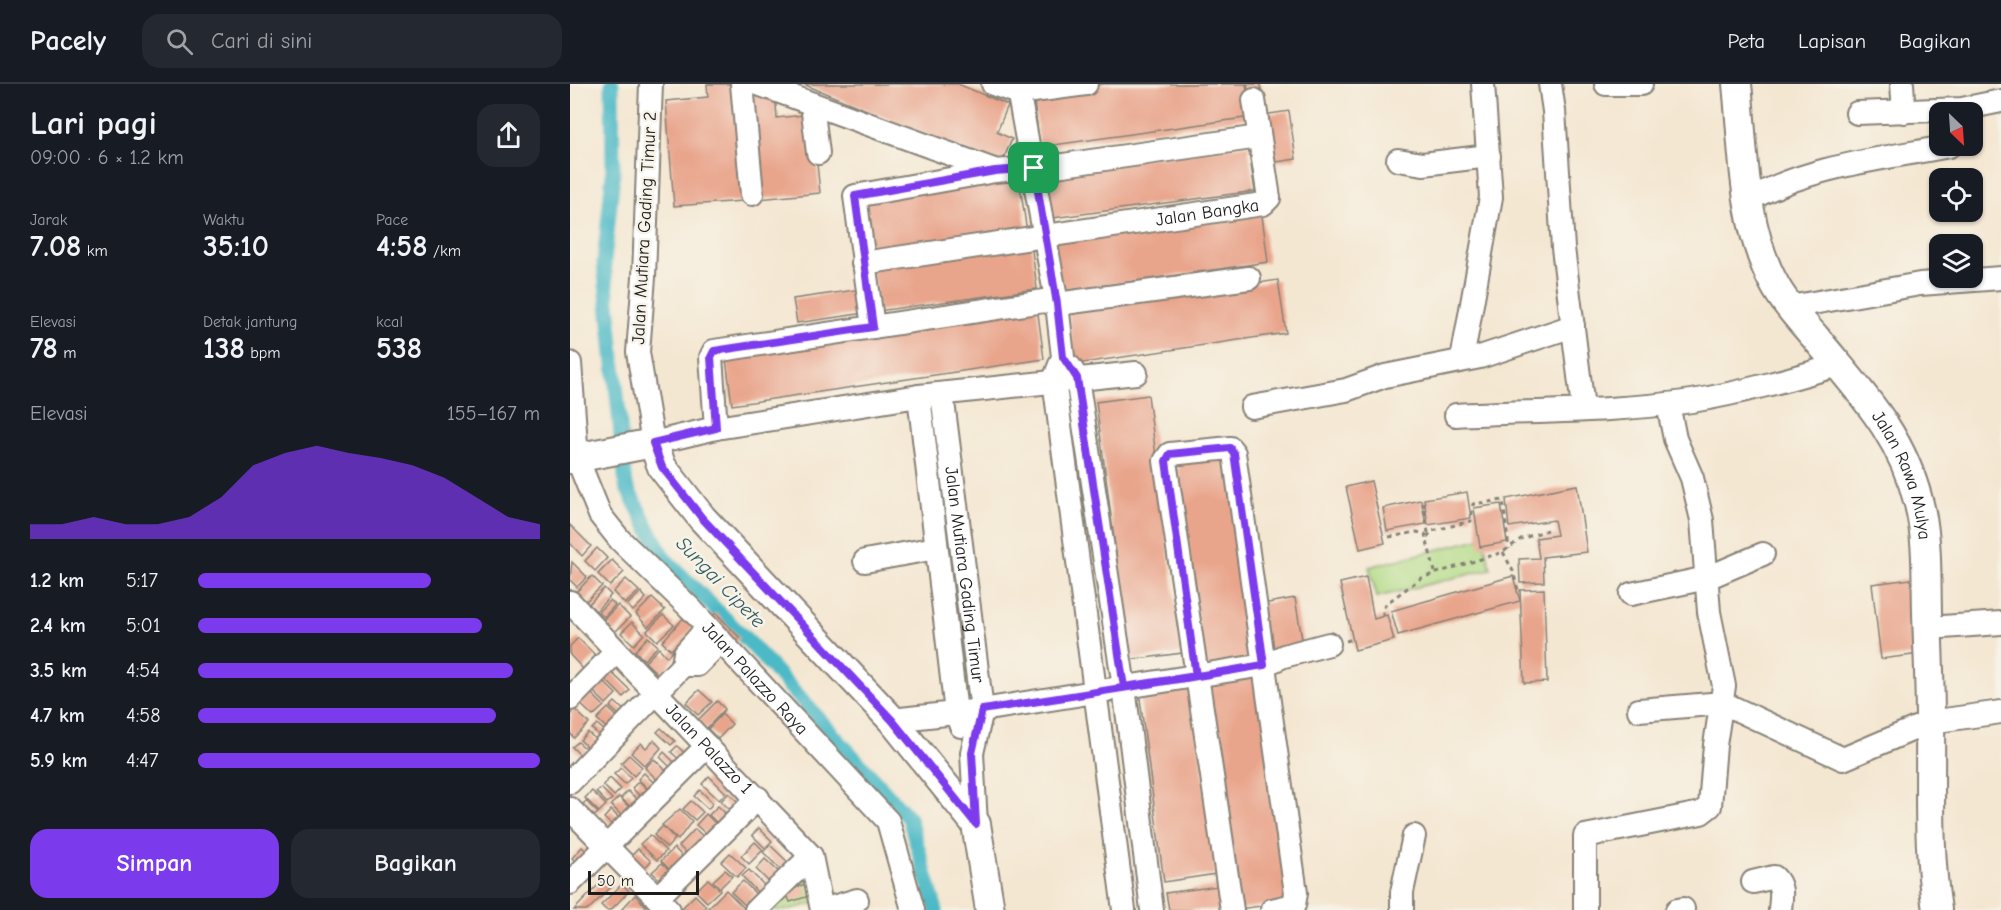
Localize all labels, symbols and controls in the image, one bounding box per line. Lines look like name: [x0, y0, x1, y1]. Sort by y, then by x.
search box: [142, 14, 562, 68]
text: Pacely: [30, 25, 106, 57]
icon: search: [163, 25, 196, 58]
text: Cari di sini: [211, 28, 312, 54]
text: Peta: [1727, 29, 1765, 53]
text: Lapisan: [1798, 29, 1866, 53]
text: Bagikan: [1899, 29, 1971, 53]
north arrow: [1929, 102, 1983, 156]
map controls: [1929, 102, 1983, 288]
text: Lari pagi: [30, 104, 157, 142]
button: share: [477, 104, 540, 167]
street label: Jalan Mutiara Gading Timur 2: [628, 111, 661, 345]
pin: [1008, 142, 1059, 193]
text: 09:00 · 6 × 1.2 km: [30, 146, 184, 169]
icon: arrive: [1017, 151, 1050, 184]
button: locate: [1929, 168, 1983, 222]
street label: Jalan Bangka: [1154, 195, 1261, 231]
text: Jarak: [30, 211, 68, 229]
text: Waktu: [203, 211, 245, 229]
text: Pace: [376, 211, 408, 229]
text: 7.08: [30, 229, 81, 264]
text: 35:10: [203, 229, 269, 264]
text: 4:58: [376, 229, 428, 264]
button: layers: [1929, 234, 1983, 288]
text: km: [81, 242, 108, 260]
text: /km: [428, 242, 461, 260]
text: Elevasi: [30, 313, 76, 331]
text: Detak jantung: [203, 313, 298, 331]
text: kcal: [376, 313, 403, 331]
text: 78: [30, 331, 58, 366]
text: 138: [203, 331, 245, 366]
text: 538: [376, 331, 422, 366]
text: m: [58, 344, 77, 362]
text: bpm: [245, 344, 281, 362]
text: Elevasi: [30, 402, 88, 425]
text: 155–167 m: [447, 402, 540, 425]
street label: Jalan Rawa Mulya: [1867, 407, 1935, 541]
street label: Jalan Mutiara Gading Timur: [940, 465, 989, 685]
water label: Sungai Cipete: [671, 532, 770, 633]
text: 1.2 km: [30, 569, 84, 592]
text: 5:17: [126, 569, 158, 592]
text: 2.4 km: [30, 614, 86, 637]
text: 5:01: [126, 614, 161, 637]
street label: Jalan Palazzo Raya: [697, 618, 812, 739]
text: 3.5 km: [30, 659, 87, 682]
text: 4:54: [126, 659, 160, 682]
street label: Jalan Palazzo 1: [661, 699, 756, 798]
text: 4.7 km: [30, 704, 85, 727]
text: 4:58: [126, 704, 160, 727]
text: 5.9 km: [30, 749, 87, 772]
text: 4:47: [126, 749, 158, 772]
button: Simpan: [30, 829, 279, 898]
button: Bagikan: [291, 829, 540, 898]
scale bar: [588, 868, 699, 896]
text: 50 m: [597, 872, 634, 890]

